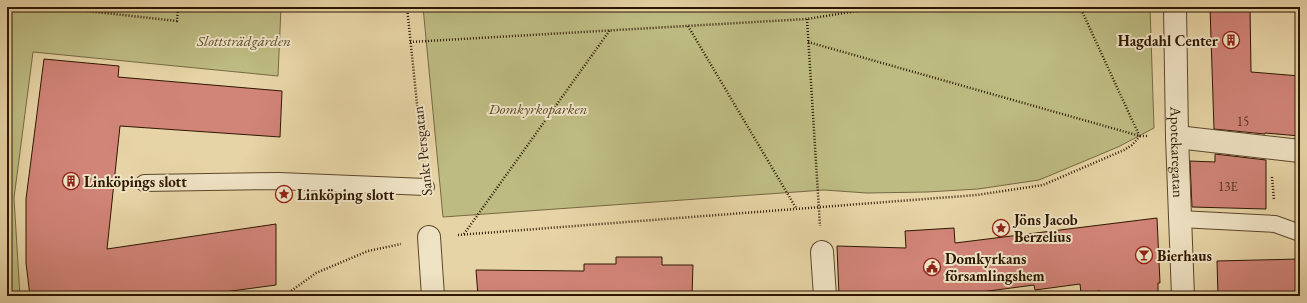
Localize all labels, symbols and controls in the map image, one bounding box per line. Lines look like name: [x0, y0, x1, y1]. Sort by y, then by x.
building icon: Hagdahl Center: [1221, 30, 1241, 50]
park label: Slottsträdgården: [196, 31, 291, 50]
place label: Hagdahl Center: [1118, 31, 1219, 50]
park label: Domkyrkoparken: [488, 99, 587, 118]
street label: Sankt Persgatan: [408, 105, 436, 197]
street label: Apotekaregatan: [1167, 105, 1189, 198]
house number: 15: [1237, 113, 1249, 130]
building icon: Linköpings slott: [61, 171, 81, 191]
place label: Linköpings slott: [84, 172, 187, 191]
house number: 13E: [1218, 178, 1238, 195]
place icon: Linköping slott: [274, 184, 294, 204]
place label: Linköping slott: [297, 185, 395, 204]
place label: Jöns Jacob Berzelius: [1012, 210, 1078, 246]
place icon: Jöns Jacob Berzelius: [991, 218, 1011, 238]
bar icon: Bierhaus: [1134, 245, 1154, 265]
place label: Bierhaus: [1157, 246, 1212, 265]
place label: Domkyrkans församlingshem: [945, 249, 1045, 285]
public building icon: Domkyrkans församlingshem: [922, 257, 942, 277]

